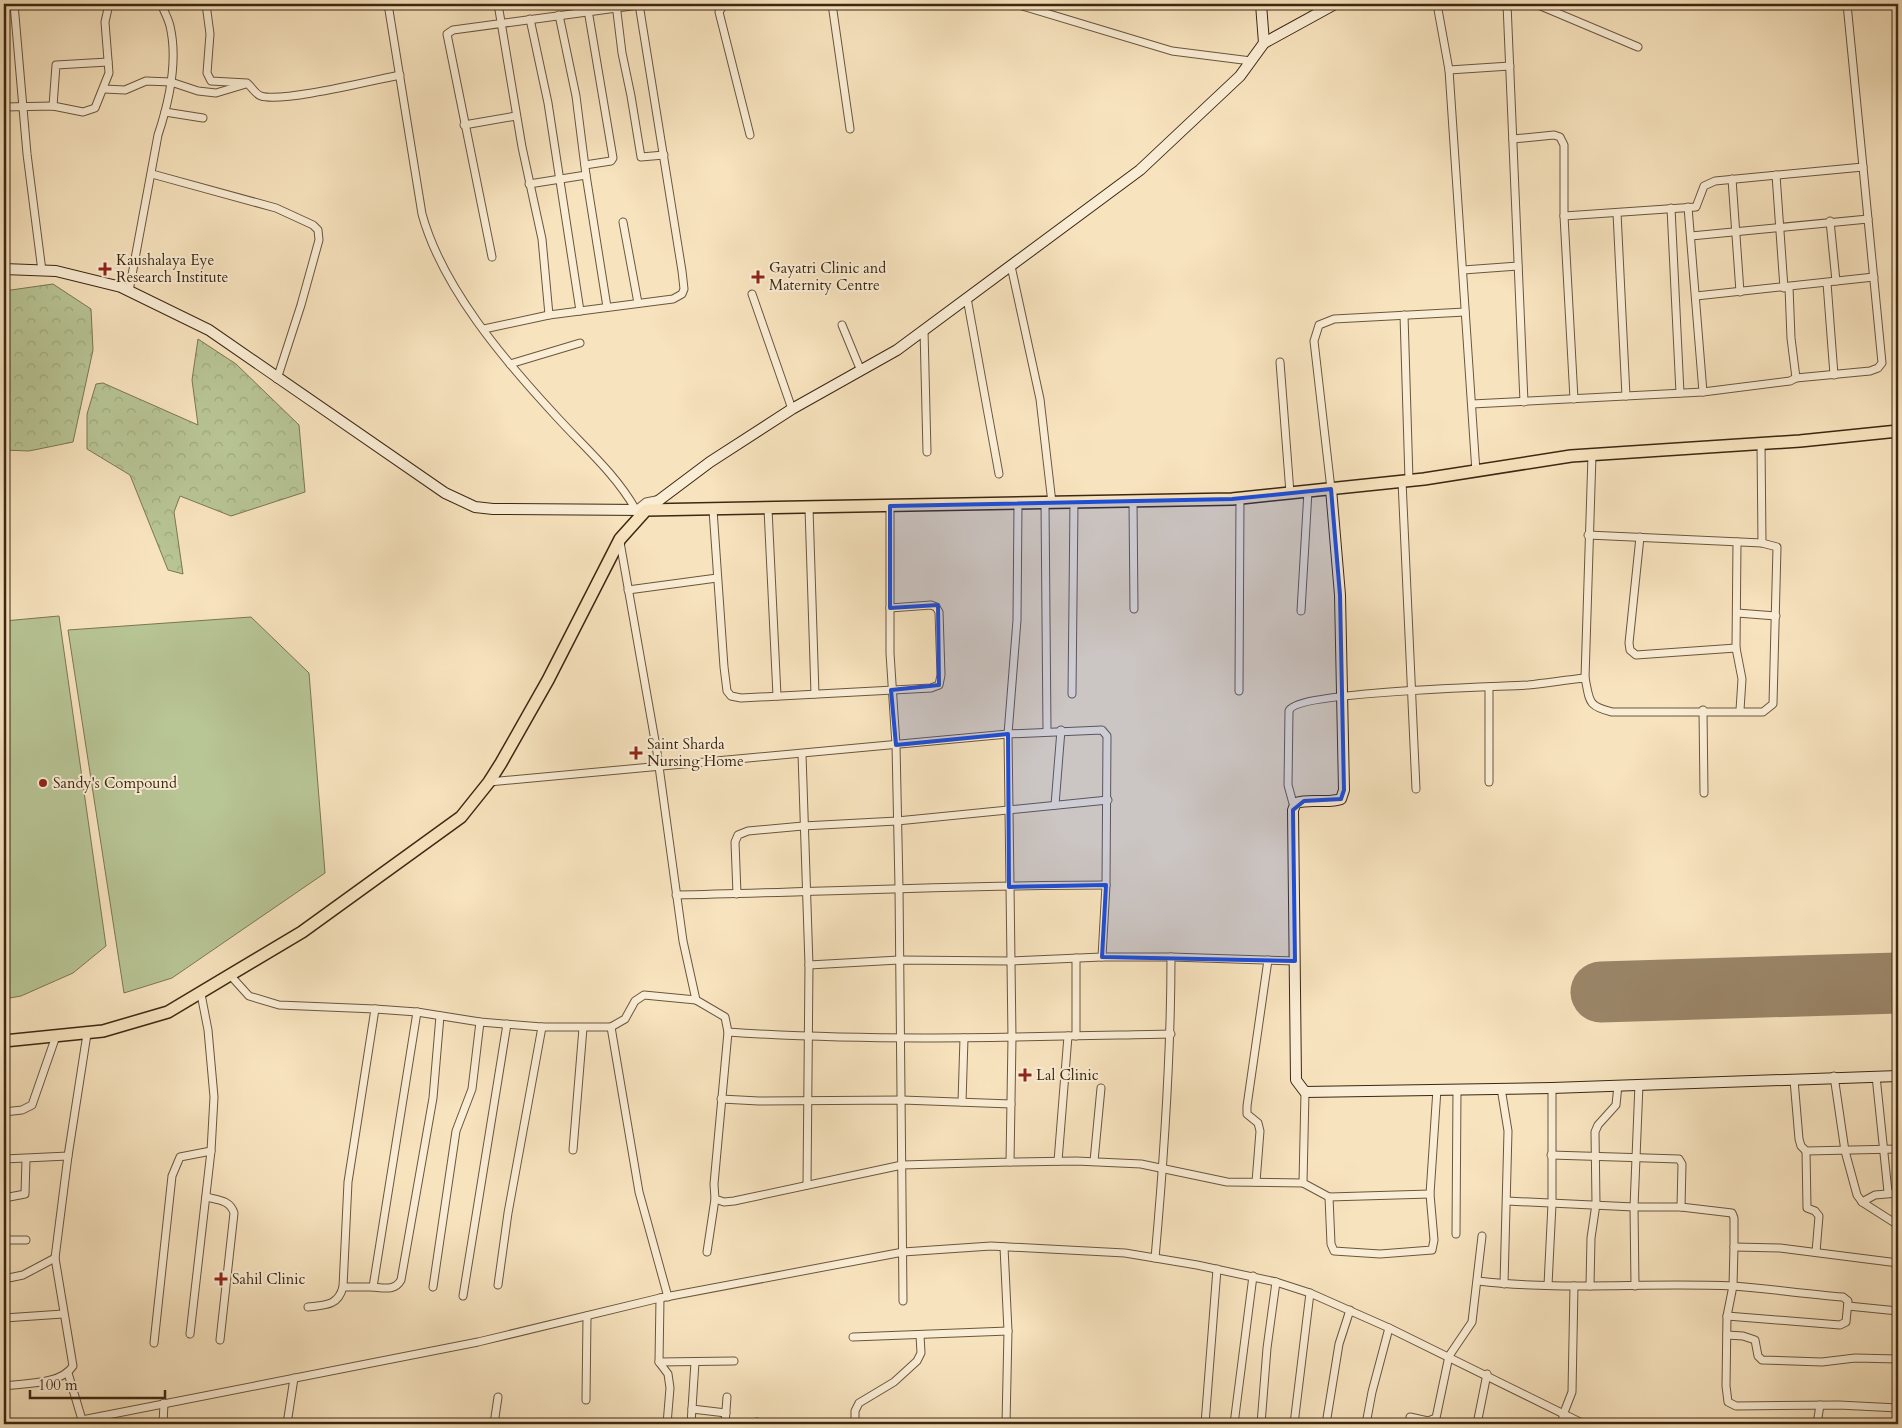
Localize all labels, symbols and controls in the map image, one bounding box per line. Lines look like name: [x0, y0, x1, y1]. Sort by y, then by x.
place label: Kaushalaya Eye Research Institute: [116, 250, 228, 287]
place label: Gayatri Clinic and Maternity Centre: [769, 258, 886, 295]
marker: Kaushalaya Eye Research Institute: [98, 262, 112, 276]
marker: Gayatri Clinic and Maternity Centre: [751, 270, 765, 284]
place label: Saint Sharda Nursing Home: [647, 734, 744, 771]
marker: Saint Sharda Nursing Home: [629, 746, 643, 760]
place label: Sandy's Compound: [53, 773, 177, 793]
marker: Sandy's Compound: [37, 777, 49, 789]
place label: Lal Clinic: [1036, 1065, 1099, 1085]
marker: Lal Clinic: [1018, 1068, 1032, 1082]
place label: Sahil Clinic: [232, 1269, 306, 1289]
marker: Sahil Clinic: [214, 1272, 228, 1286]
scale bar: [30, 1368, 165, 1400]
text: 100 m: [38, 1375, 78, 1395]

